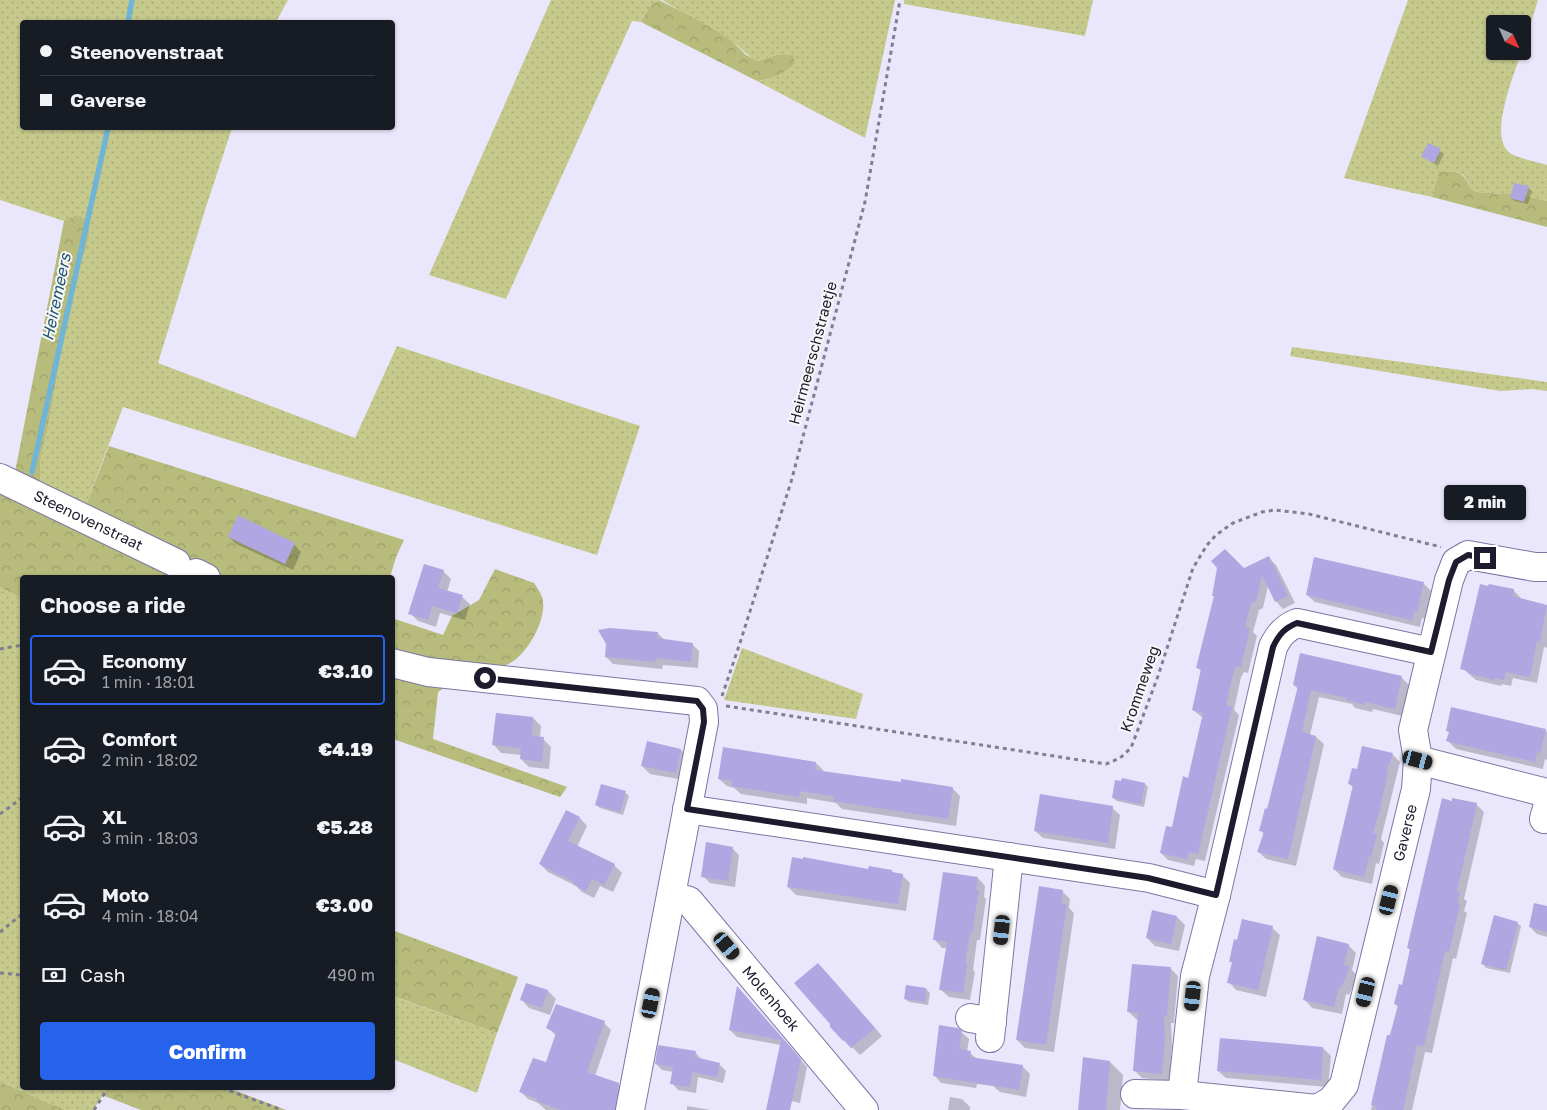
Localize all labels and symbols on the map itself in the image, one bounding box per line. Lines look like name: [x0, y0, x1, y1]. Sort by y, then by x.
north arrow: [1486, 15, 1531, 60]
water label: Heiremeers: [37, 250, 75, 342]
street label: Heirmeerschstraetje: [784, 279, 840, 426]
street label: Steenovenstraat: [31, 486, 146, 554]
callout: 2 min: [1444, 486, 1526, 520]
route end: [1474, 547, 1496, 569]
street label: Krommeweg: [1116, 643, 1162, 734]
route start: [474, 667, 496, 689]
car: [1401, 749, 1434, 771]
street label: Gaverse: [1389, 802, 1420, 863]
car: [1378, 884, 1399, 916]
car: [992, 914, 1011, 946]
car: [711, 930, 742, 962]
street label: Molenhoek: [739, 962, 804, 1035]
car: [1355, 976, 1376, 1008]
car: [1183, 980, 1202, 1012]
car: [640, 987, 661, 1019]

